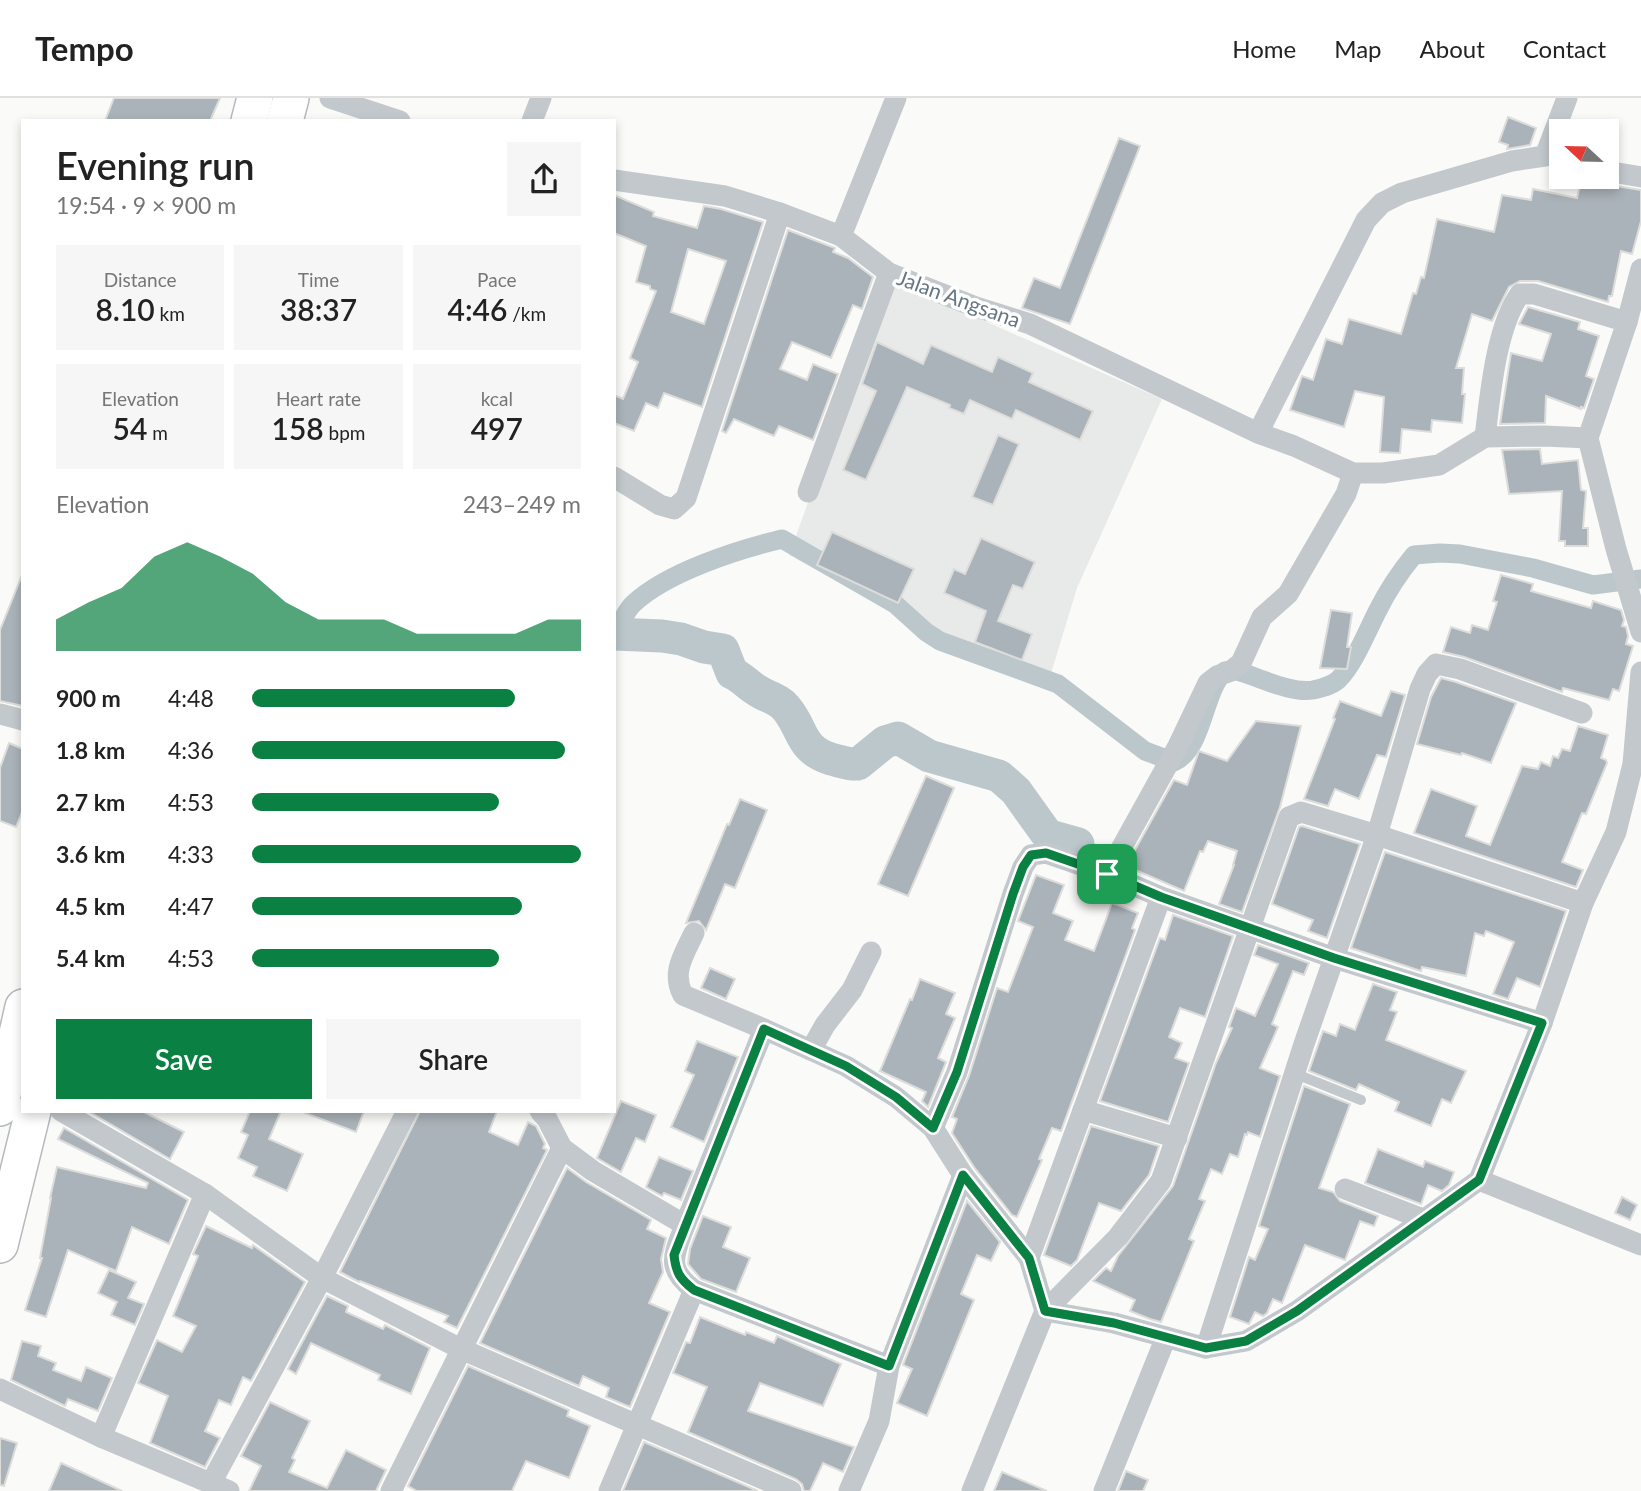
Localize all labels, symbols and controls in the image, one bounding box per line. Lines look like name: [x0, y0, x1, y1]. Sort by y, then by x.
text: Tempo: [35, 28, 134, 68]
text: Home: [1232, 34, 1296, 63]
text: Map: [1334, 34, 1382, 63]
text: About: [1420, 34, 1485, 63]
text: Contact: [1523, 34, 1606, 63]
north arrow: [1549, 119, 1619, 189]
map controls: [1549, 119, 1619, 189]
text: Evening run: [56, 142, 255, 188]
button: share: [507, 142, 581, 216]
text: 19:54 · 9 × 900 m: [56, 191, 236, 219]
street label: Jalan Angsana: [894, 264, 1024, 332]
text: Distance: [104, 268, 177, 291]
text: Time: [298, 268, 339, 291]
text: Pace: [477, 268, 517, 291]
text: 8.10: [95, 291, 155, 327]
text: 38:37: [280, 291, 357, 327]
text: 4:46: [448, 291, 507, 327]
text: km: [155, 302, 185, 325]
text: /km: [507, 302, 546, 325]
text: Elevation: [102, 387, 179, 410]
text: Heart rate: [276, 387, 361, 410]
text: kcal: [481, 387, 513, 410]
text: 54: [113, 410, 147, 446]
text: 158: [272, 410, 324, 446]
text: 497: [471, 410, 523, 446]
text: m: [147, 421, 168, 444]
text: bpm: [324, 421, 365, 444]
text: Elevation: [56, 490, 149, 518]
text: 243–249 m: [463, 490, 581, 518]
text: 900 m: [56, 684, 121, 712]
text: 4:48: [168, 684, 214, 712]
text: 1.8 km: [56, 736, 125, 764]
text: 4:36: [168, 736, 214, 764]
text: 2.7 km: [56, 788, 125, 816]
text: 4:53: [168, 788, 214, 816]
text: 3.6 km: [56, 840, 125, 868]
text: 4:33: [168, 840, 214, 868]
pin: [1077, 844, 1137, 904]
icon: arrive: [1088, 855, 1126, 893]
text: 4.5 km: [56, 892, 125, 920]
text: 4:47: [168, 892, 214, 920]
text: 5.4 km: [56, 944, 125, 972]
text: 4:53: [168, 944, 214, 972]
button: Save: [56, 1019, 312, 1099]
button: Share: [326, 1019, 581, 1099]

